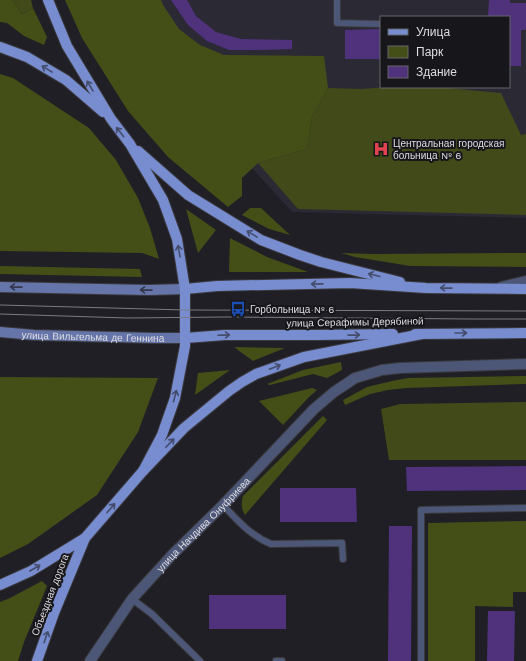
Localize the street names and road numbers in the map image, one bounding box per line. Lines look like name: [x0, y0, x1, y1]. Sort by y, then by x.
street label: улица Серафимы Дерябиной: [286, 315, 424, 329]
street label: улица Вильгельма де Геннина: [21, 328, 165, 344]
street label: улица Начдива Онуфриева: [154, 475, 252, 574]
street label: Объездная дорога: [29, 552, 71, 637]

